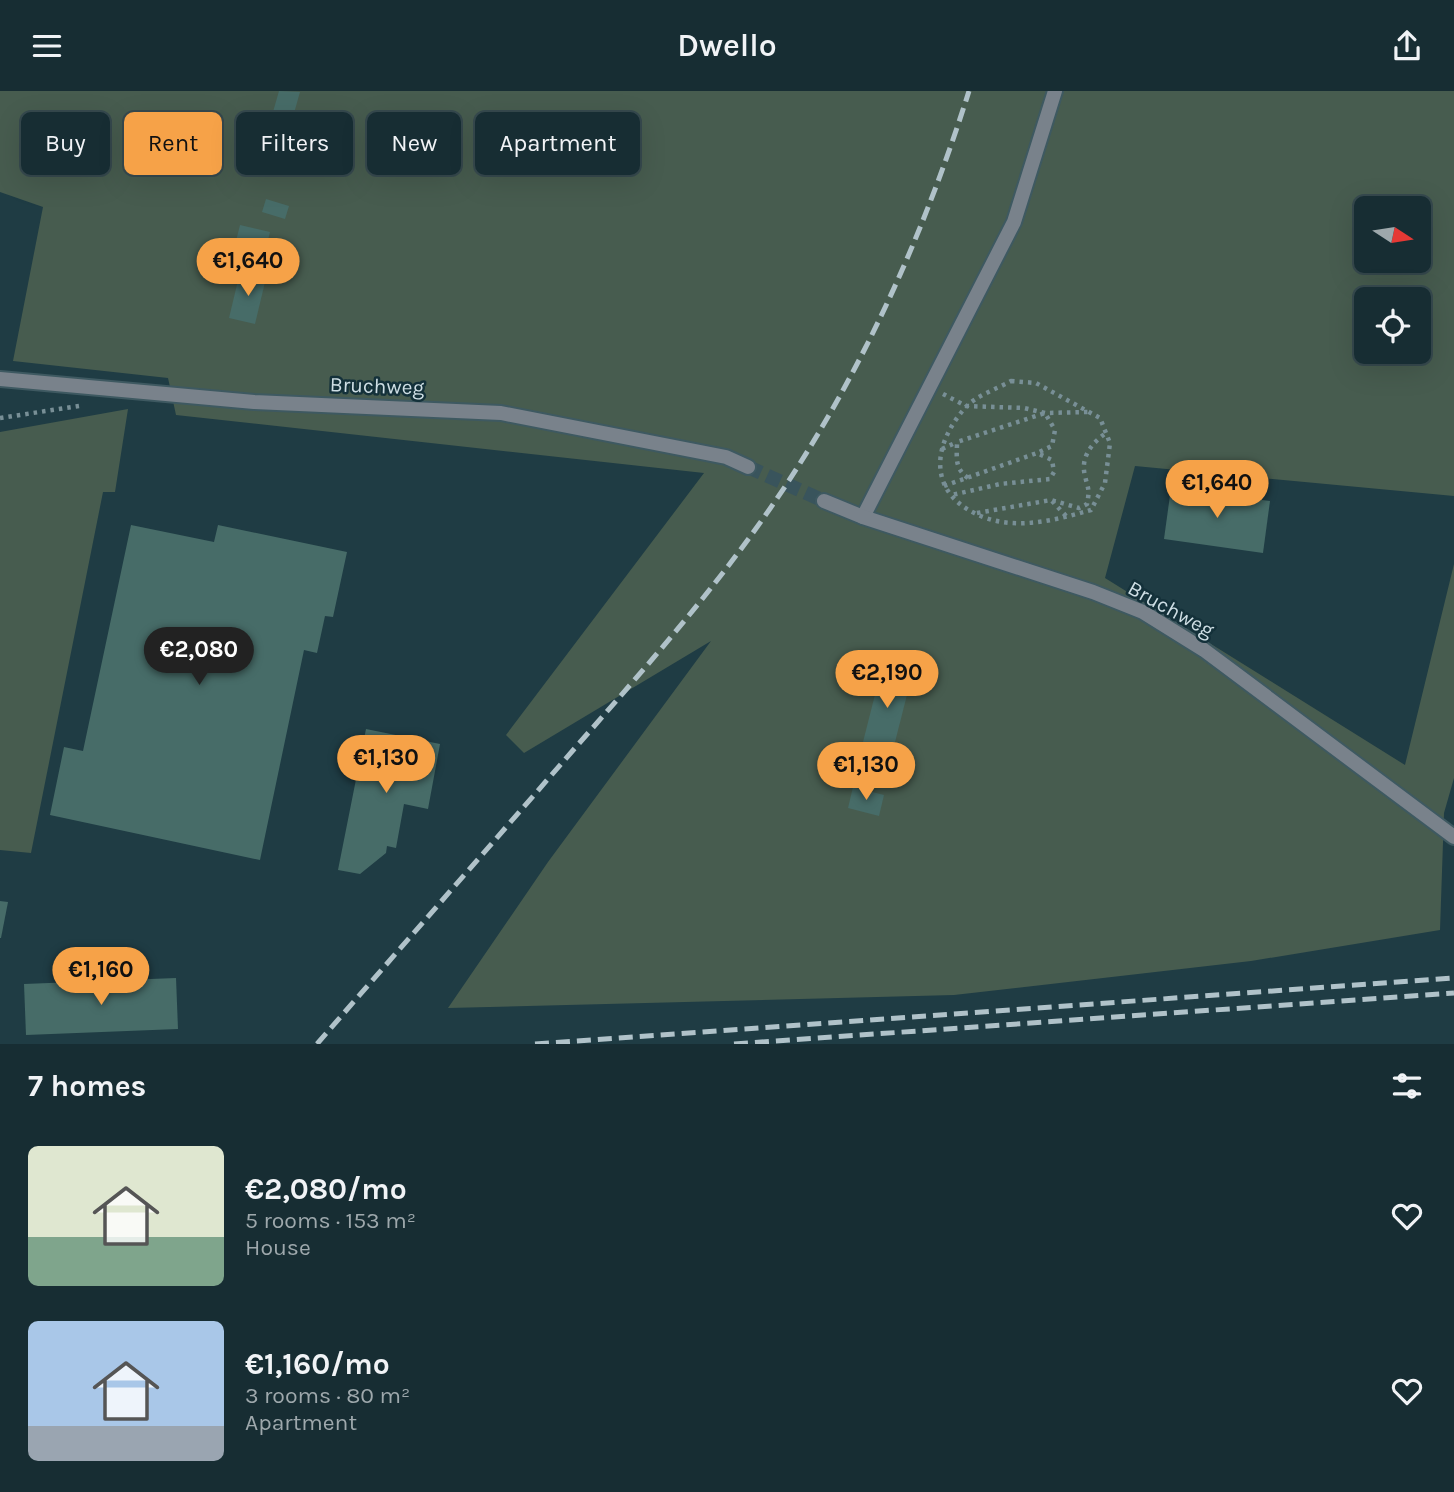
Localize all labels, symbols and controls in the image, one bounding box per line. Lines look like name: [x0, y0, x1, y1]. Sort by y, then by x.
icon: menu: [28, 27, 66, 65]
text: Dwello: [677, 27, 777, 64]
icon: share: [1388, 27, 1426, 65]
chip: Buy: [21, 112, 110, 175]
chip: Rent: [124, 112, 222, 175]
chip: Filters: [236, 112, 353, 175]
chip: New: [367, 112, 461, 175]
chip: Apartment: [475, 112, 640, 175]
north arrow: [1354, 196, 1432, 273]
map controls: [1354, 196, 1431, 364]
pin: €1,640: [191, 239, 305, 298]
text: €1,640: [213, 247, 283, 274]
button: locate: [1354, 287, 1431, 364]
street label: Bruchweg: [329, 372, 425, 400]
pin: €1,640: [1160, 461, 1274, 520]
text: €1,640: [1182, 469, 1252, 496]
street label: Bruchweg: [1124, 576, 1218, 643]
pin: €2,080: [142, 627, 256, 687]
text: €2,080: [160, 636, 238, 663]
pin: €2,190: [830, 651, 944, 710]
text: €2,190: [851, 659, 923, 686]
pin: €1,130: [329, 735, 443, 795]
pin: €1,130: [809, 743, 923, 802]
text: €1,130: [353, 744, 419, 771]
text: €1,130: [833, 751, 899, 778]
pin: €1,160: [44, 947, 158, 1007]
text: €1,160: [68, 956, 134, 983]
icon: filters: [1388, 1067, 1426, 1105]
text: 7 homes: [28, 1068, 146, 1104]
text: €2,080/mo: [245, 1171, 407, 1207]
icon: home: [84, 1174, 168, 1258]
icon: heart: [1388, 1197, 1426, 1235]
text: 5 rooms · 153 m²: [245, 1207, 416, 1234]
text: House: [245, 1234, 311, 1261]
text: €1,160/mo: [245, 1346, 390, 1382]
icon: home: [84, 1349, 168, 1433]
icon: heart: [1388, 1372, 1426, 1410]
text: 3 rooms · 80 m²: [245, 1382, 410, 1409]
text: Apartment: [245, 1409, 357, 1436]

